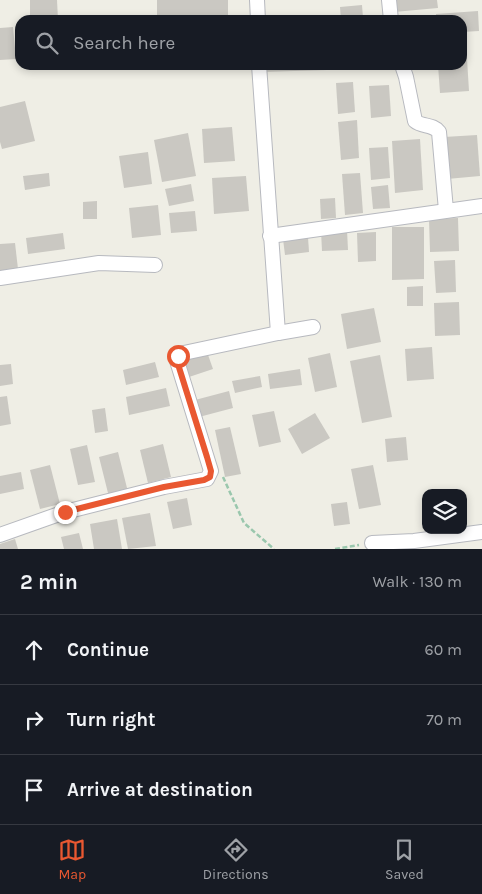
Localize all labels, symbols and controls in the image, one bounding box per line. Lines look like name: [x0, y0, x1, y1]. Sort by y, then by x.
search box: [15, 15, 467, 70]
icon: search: [33, 29, 61, 57]
text: Search here: [73, 32, 175, 54]
route start: [167, 345, 190, 368]
map controls: [422, 489, 467, 534]
button: layers: [422, 489, 467, 534]
route end: [54, 501, 77, 524]
text: 2 min: [20, 570, 78, 594]
text: Walk · 130 m: [372, 572, 462, 591]
icon: ahead: [20, 636, 48, 664]
text: Continue: [67, 639, 149, 661]
text: 60 m: [425, 640, 462, 659]
icon: right: [20, 706, 48, 734]
text: Turn right: [67, 709, 156, 731]
text: 70 m: [426, 710, 462, 729]
icon: arrive: [20, 776, 48, 804]
text: Arrive at destination: [67, 779, 253, 801]
tab: Map: [58, 836, 86, 883]
tab: Directions: [203, 836, 269, 883]
tab: Saved: [385, 836, 424, 883]

